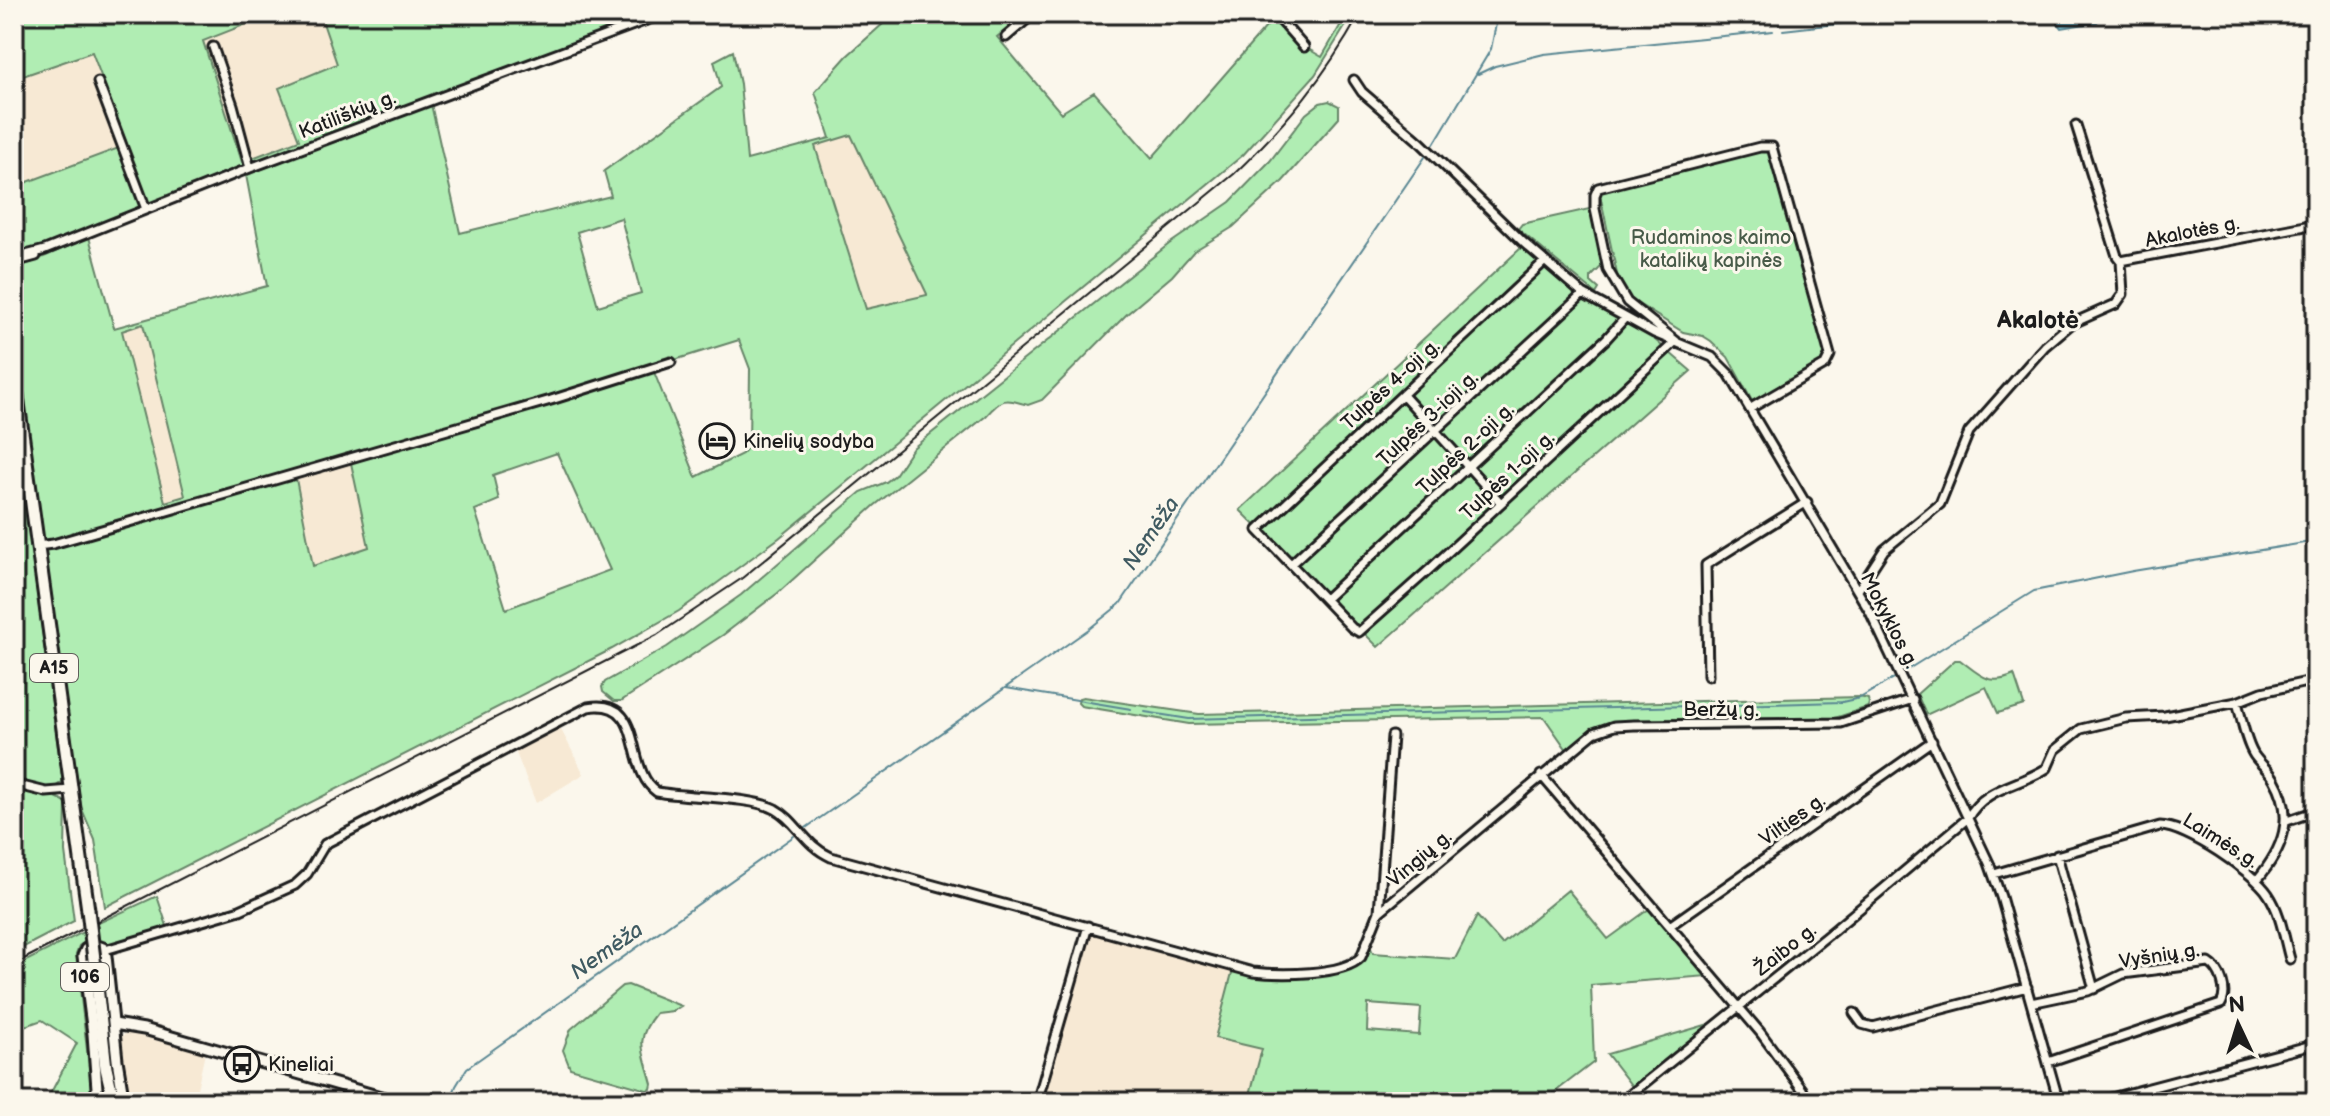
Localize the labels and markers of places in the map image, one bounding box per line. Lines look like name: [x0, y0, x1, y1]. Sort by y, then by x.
hotel icon: Kinelių sodyba: [698, 422, 736, 460]
place label: Kinelių sodyba: [743, 430, 874, 454]
bus stop icon: Kineliai: [223, 1045, 261, 1083]
place label: Kineliai: [268, 1053, 334, 1077]

